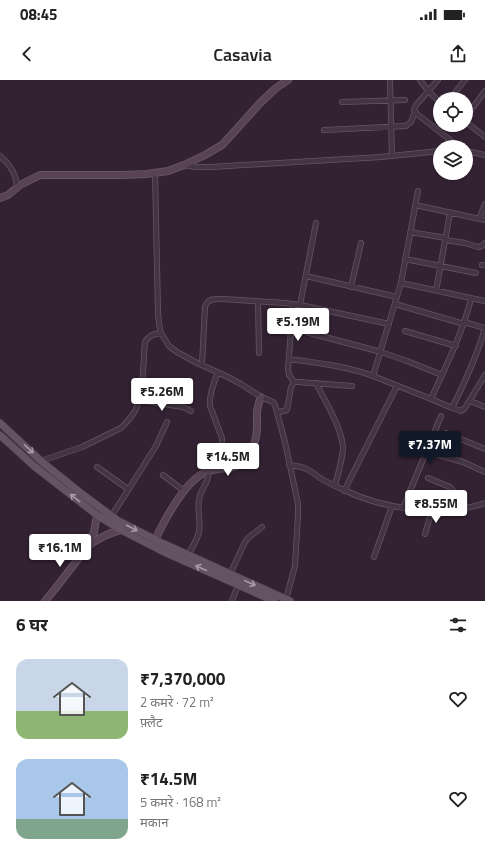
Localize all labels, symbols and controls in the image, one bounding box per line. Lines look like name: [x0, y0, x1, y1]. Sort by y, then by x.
text: 08:45: [20, 3, 57, 26]
text: Casavia: [213, 41, 272, 68]
icon: back: [16, 43, 38, 65]
icon: share: [447, 43, 469, 65]
map controls: [433, 92, 473, 180]
button: locate: [433, 92, 473, 132]
button: layers: [433, 140, 473, 180]
pin: ₹5.19M: [265, 308, 331, 342]
text: ₹5.19M: [276, 311, 320, 331]
pin: ₹5.26M: [129, 378, 195, 412]
text: ₹5.26M: [140, 381, 184, 401]
pin: ₹7.37M: [397, 431, 463, 465]
text: ₹7.37M: [408, 434, 452, 454]
pin: ₹14.5M: [195, 443, 261, 477]
one-way arrow: [24, 445, 34, 454]
text: ₹14.5M: [206, 446, 250, 466]
pin: ₹8.55M: [403, 490, 469, 524]
text: ₹8.55M: [414, 493, 458, 513]
one-way arrow: [70, 494, 81, 502]
one-way arrow: [126, 524, 138, 532]
pin: ₹16.1M: [27, 534, 93, 568]
text: ₹16.1M: [38, 537, 82, 557]
one-way arrow: [195, 564, 207, 571]
one-way arrow: [244, 579, 256, 587]
text: 6 घर: [16, 612, 48, 638]
icon: filters: [447, 614, 469, 636]
text: ₹7,370,000: [140, 666, 225, 692]
icon: home: [48, 675, 96, 723]
icon: heart: [447, 688, 469, 710]
text: 2 कमरे · 72 m²: [140, 692, 214, 712]
text: फ़्लैट: [140, 712, 163, 732]
text: ₹14.5M: [140, 766, 197, 792]
icon: home: [48, 775, 96, 823]
icon: heart: [447, 788, 469, 810]
text: 5 कमरे · 168 m²: [140, 792, 221, 812]
text: मकान: [140, 812, 168, 832]

